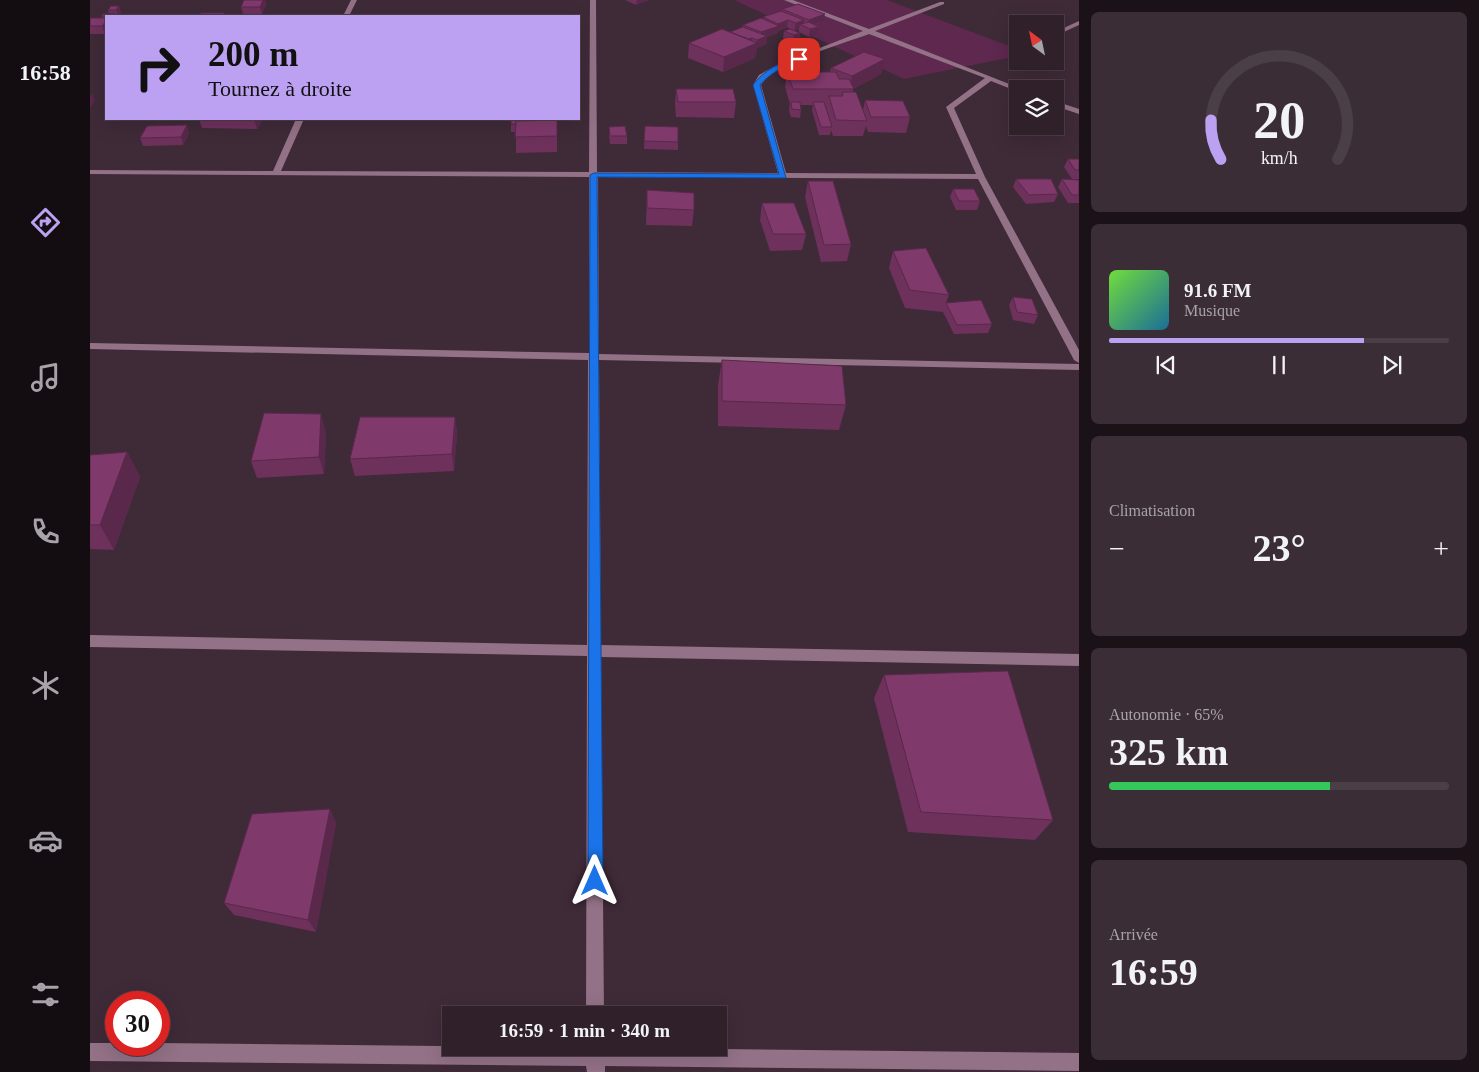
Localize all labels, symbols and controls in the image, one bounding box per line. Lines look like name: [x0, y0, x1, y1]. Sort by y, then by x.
north arrow: [1009, 15, 1064, 70]
map controls: [1009, 15, 1064, 135]
icon: right: [125, 35, 190, 100]
text: 200 m: [208, 35, 298, 74]
pin: [778, 38, 820, 80]
icon: arrive: [785, 45, 813, 73]
text: 16:58: [19, 60, 71, 85]
text: Tournez à droite: [208, 76, 352, 101]
button: layers: [1009, 80, 1064, 135]
text: 20: [1253, 92, 1305, 149]
text: km/h: [1261, 148, 1297, 168]
icon: directions: [28, 205, 63, 240]
text: 91.6 FM: [1184, 280, 1252, 301]
text: Musique: [1184, 302, 1240, 319]
icon: previous: [1152, 351, 1180, 379]
icon: pause: [1265, 351, 1293, 379]
icon: next: [1378, 351, 1406, 379]
icon: music: [28, 360, 63, 395]
text: Climatisation: [1109, 502, 1195, 519]
icon: phone: [28, 514, 63, 549]
text: 23°: [1252, 527, 1306, 569]
text: −: [1109, 533, 1125, 564]
text: +: [1433, 533, 1449, 564]
icon: climate: [28, 668, 63, 703]
text: Autonomie · 65%: [1109, 706, 1224, 723]
text: 325 km: [1109, 731, 1228, 773]
icon: car: [28, 823, 63, 858]
position arrow: [568, 854, 620, 906]
text: Arrivée: [1109, 926, 1158, 943]
text: 16:59: [1109, 951, 1198, 993]
icon: filters: [28, 977, 63, 1012]
speed limit sign: 30: [105, 991, 170, 1056]
text: 16:59 · 1 min · 340 m: [499, 1020, 670, 1041]

